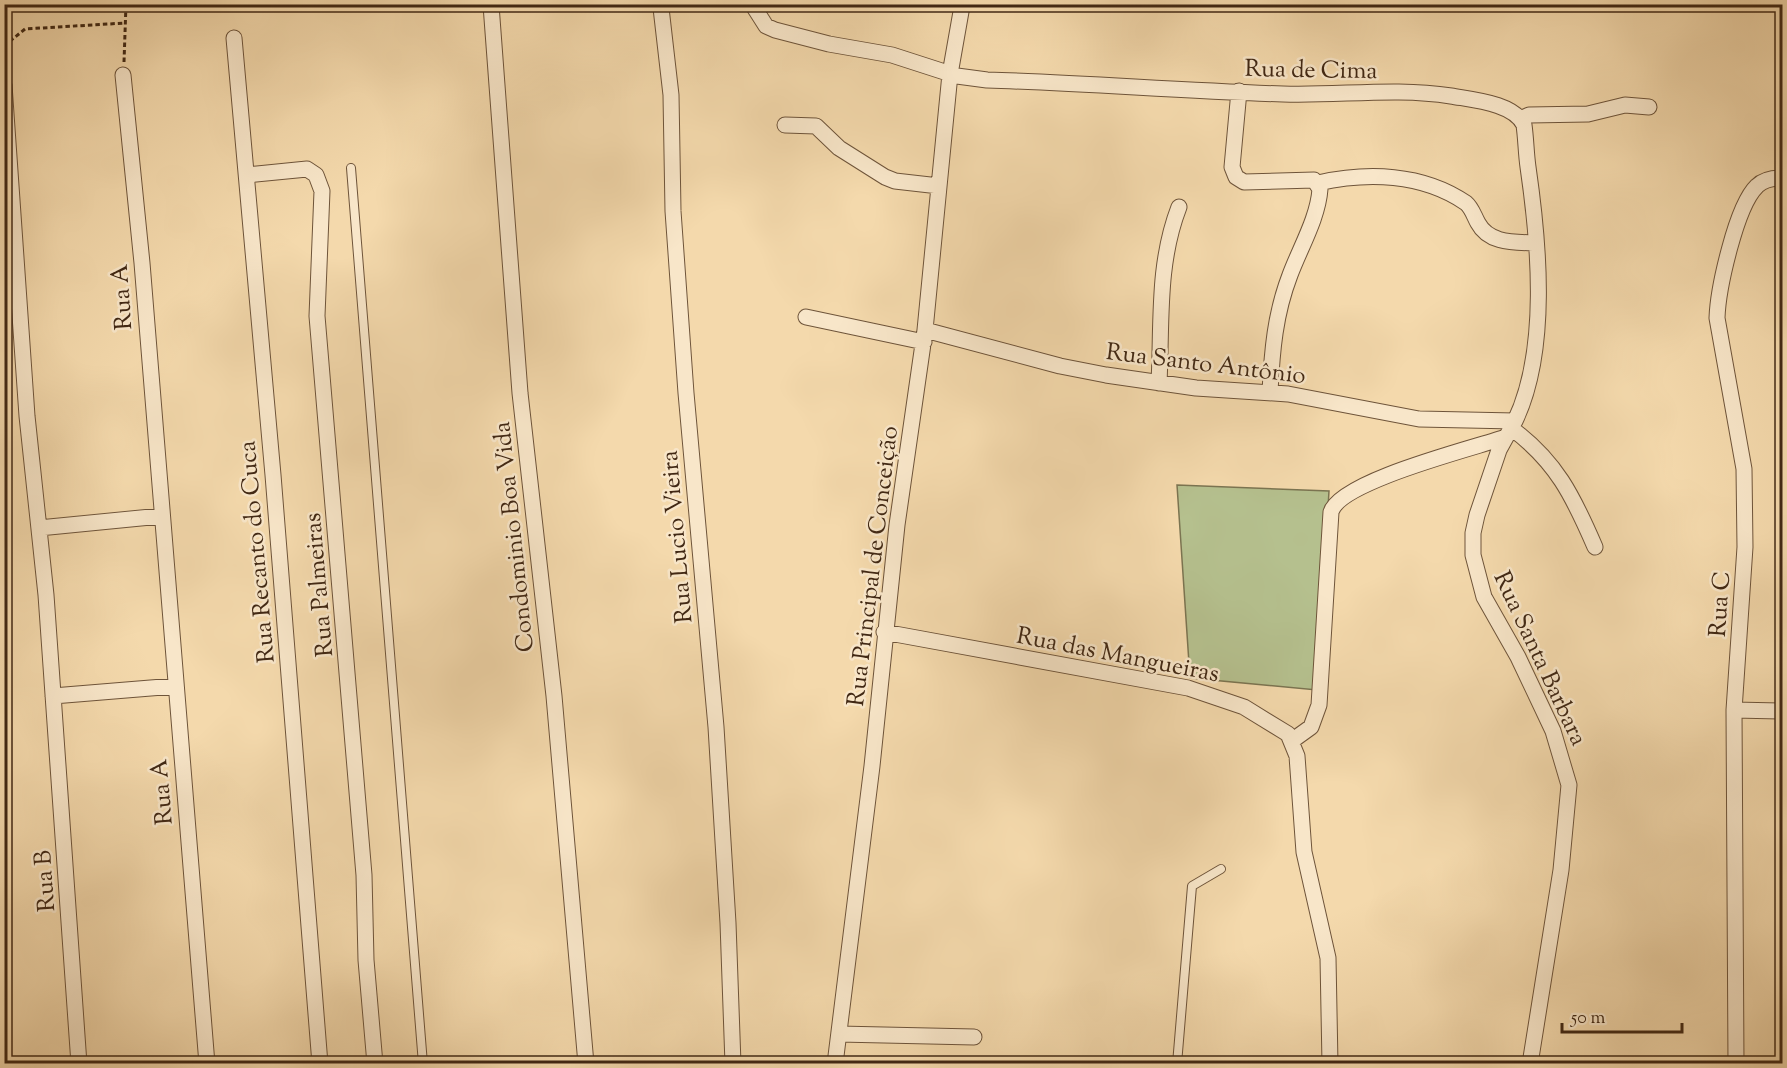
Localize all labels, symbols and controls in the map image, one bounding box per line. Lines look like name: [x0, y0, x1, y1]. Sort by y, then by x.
street label: Rua de Cima: [1244, 53, 1378, 89]
street label: Rua A: [104, 262, 142, 331]
street label: Rua Santo Antônio: [1104, 336, 1308, 394]
street label: Condominio Boa Vida: [486, 420, 544, 654]
street label: Rua Principal de Conceição: [840, 424, 908, 708]
street label: Rua Recanto do Cuca: [231, 439, 285, 664]
street label: Rua Lucio Vieira: [654, 449, 702, 625]
street label: Rua Palmeiras: [297, 511, 343, 658]
street label: Rua Santa Barbara: [1484, 566, 1594, 752]
street label: Rua C: [1702, 570, 1740, 638]
street label: Rua das Mangueiras: [1013, 620, 1222, 692]
street label: Rua A: [143, 757, 183, 826]
street label: Rua B: [27, 849, 65, 913]
scale bar: [1562, 996, 1682, 1034]
text: 50 m: [1570, 1006, 1606, 1032]

